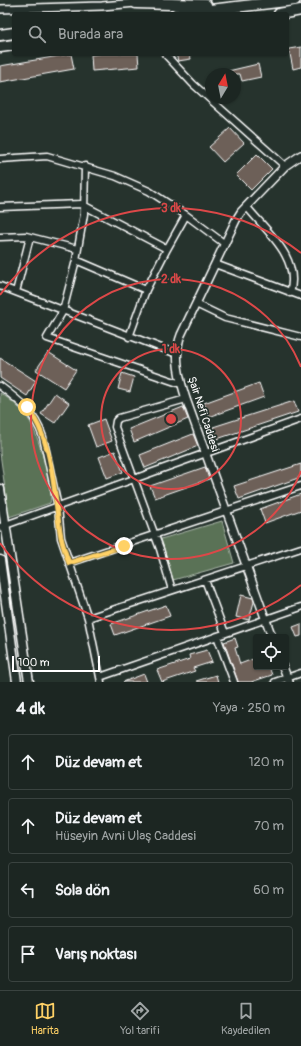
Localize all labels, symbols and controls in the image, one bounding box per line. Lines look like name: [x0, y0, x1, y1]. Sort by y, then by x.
search box: [12, 12, 289, 56]
icon: search: [26, 23, 48, 45]
text: Burada ara: [58, 25, 123, 44]
north arrow: [205, 68, 241, 104]
text: 3 dk: [161, 201, 182, 216]
text: 2 dk: [161, 272, 182, 287]
text: 1 dk: [162, 342, 181, 357]
street label: Şair Nefi Caddesi: [185, 375, 222, 454]
route start: [18, 398, 36, 416]
centre of rings: [164, 412, 178, 426]
route end: [115, 537, 133, 555]
map controls: [253, 634, 289, 670]
button: locate: [253, 634, 289, 670]
scale bar: [12, 654, 100, 673]
text: 100 m: [18, 656, 49, 669]
text: 4 dk: [16, 698, 45, 719]
text: Yaya · 250 m: [213, 700, 285, 716]
icon: ahead: [17, 751, 39, 773]
text: Düz devam et: [55, 753, 142, 772]
text: 120 m: [248, 754, 284, 770]
text: Düz devam et: [55, 809, 142, 828]
icon: ahead: [17, 815, 39, 837]
text: 70 m: [254, 818, 284, 834]
text: Hüseyin Avni Ulaş Caddesi: [55, 828, 196, 844]
icon: left: [17, 879, 39, 901]
text: Sola dön: [55, 881, 110, 900]
text: 60 m: [253, 882, 284, 898]
icon: arrive: [17, 943, 39, 965]
text: Varış noktası: [55, 945, 137, 964]
tab: Harita: [31, 1000, 59, 1037]
tab: Yol tarifi: [120, 1000, 160, 1037]
tab: Kaydedilen: [221, 1000, 270, 1037]

